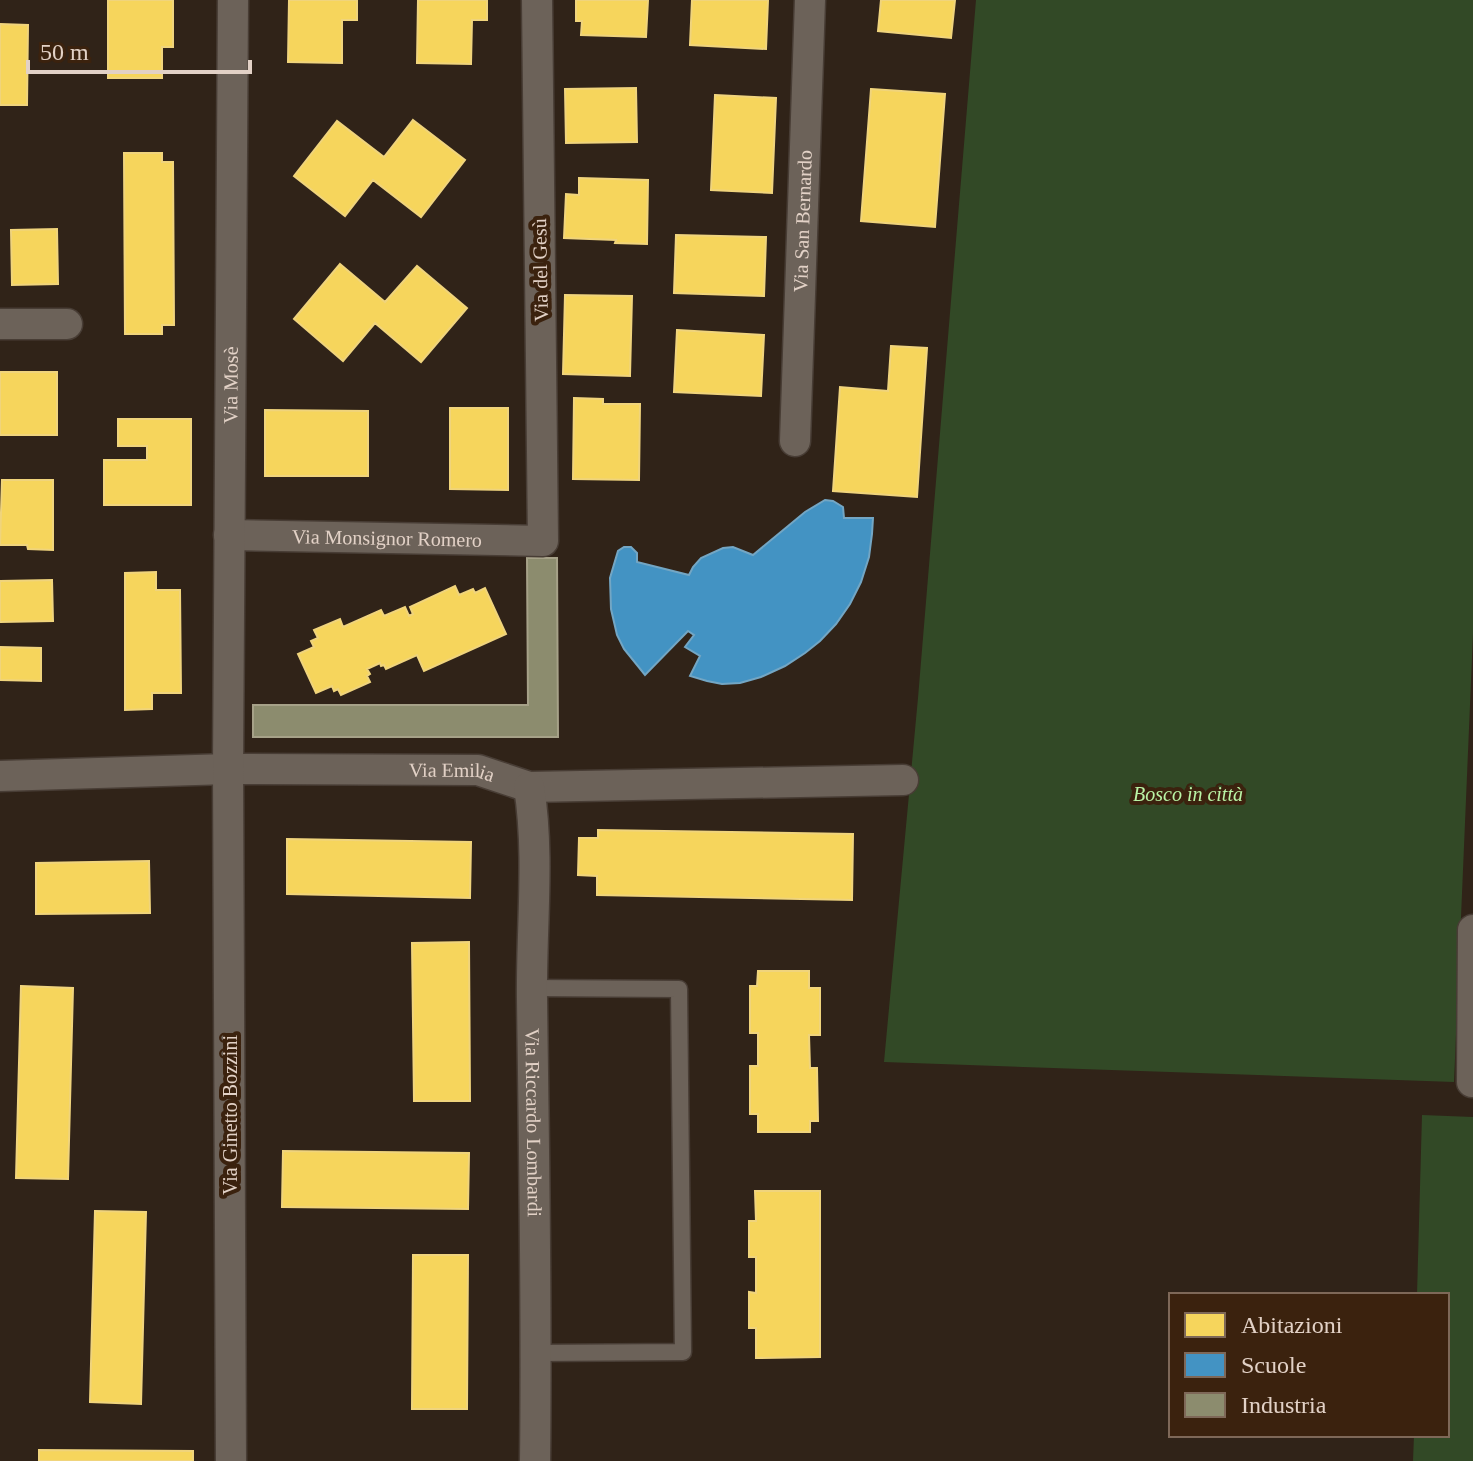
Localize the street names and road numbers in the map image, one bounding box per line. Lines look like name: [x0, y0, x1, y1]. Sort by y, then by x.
street label: Via San Bernardo: [789, 150, 816, 293]
street label: Via del Gesù: [528, 218, 552, 322]
street label: Via Mosè: [219, 346, 242, 424]
street label: Via Monsignor Romero: [292, 525, 482, 551]
street label: Via Emilia: [409, 759, 498, 786]
street label: Via Riccardo Lombardi: [521, 1028, 546, 1218]
street label: Via Ginetto Bozzini: [219, 1035, 241, 1195]

